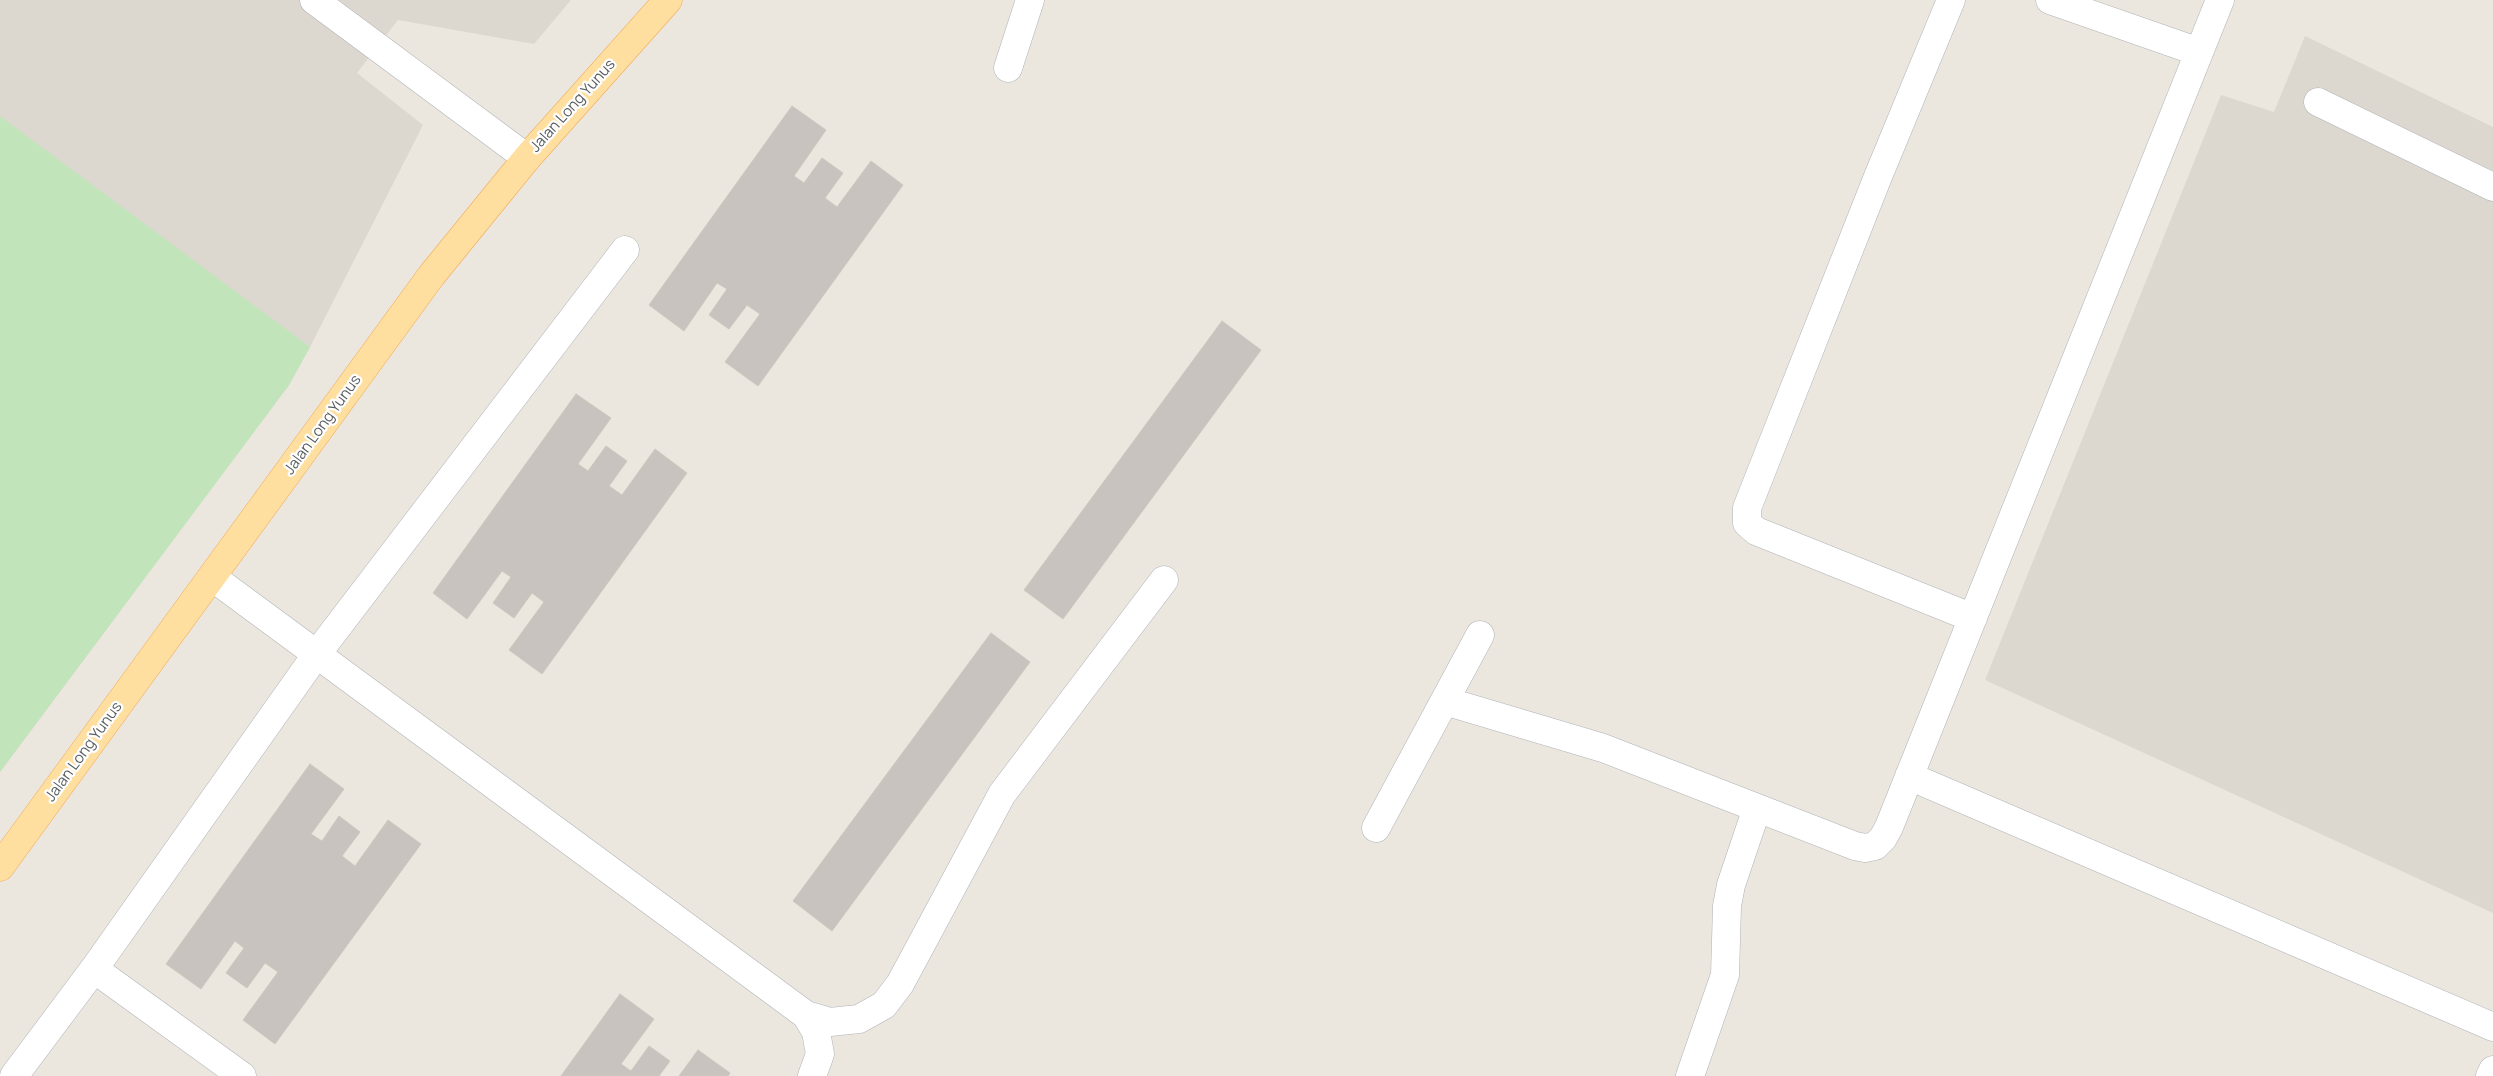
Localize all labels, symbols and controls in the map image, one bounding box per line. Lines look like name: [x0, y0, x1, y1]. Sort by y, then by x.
street label: Jalan Long Yunus: [527, 56, 619, 156]
street label: Jalan Long Yunus: [281, 372, 365, 478]
street label: Jalan Long Yunus: [42, 699, 126, 805]

